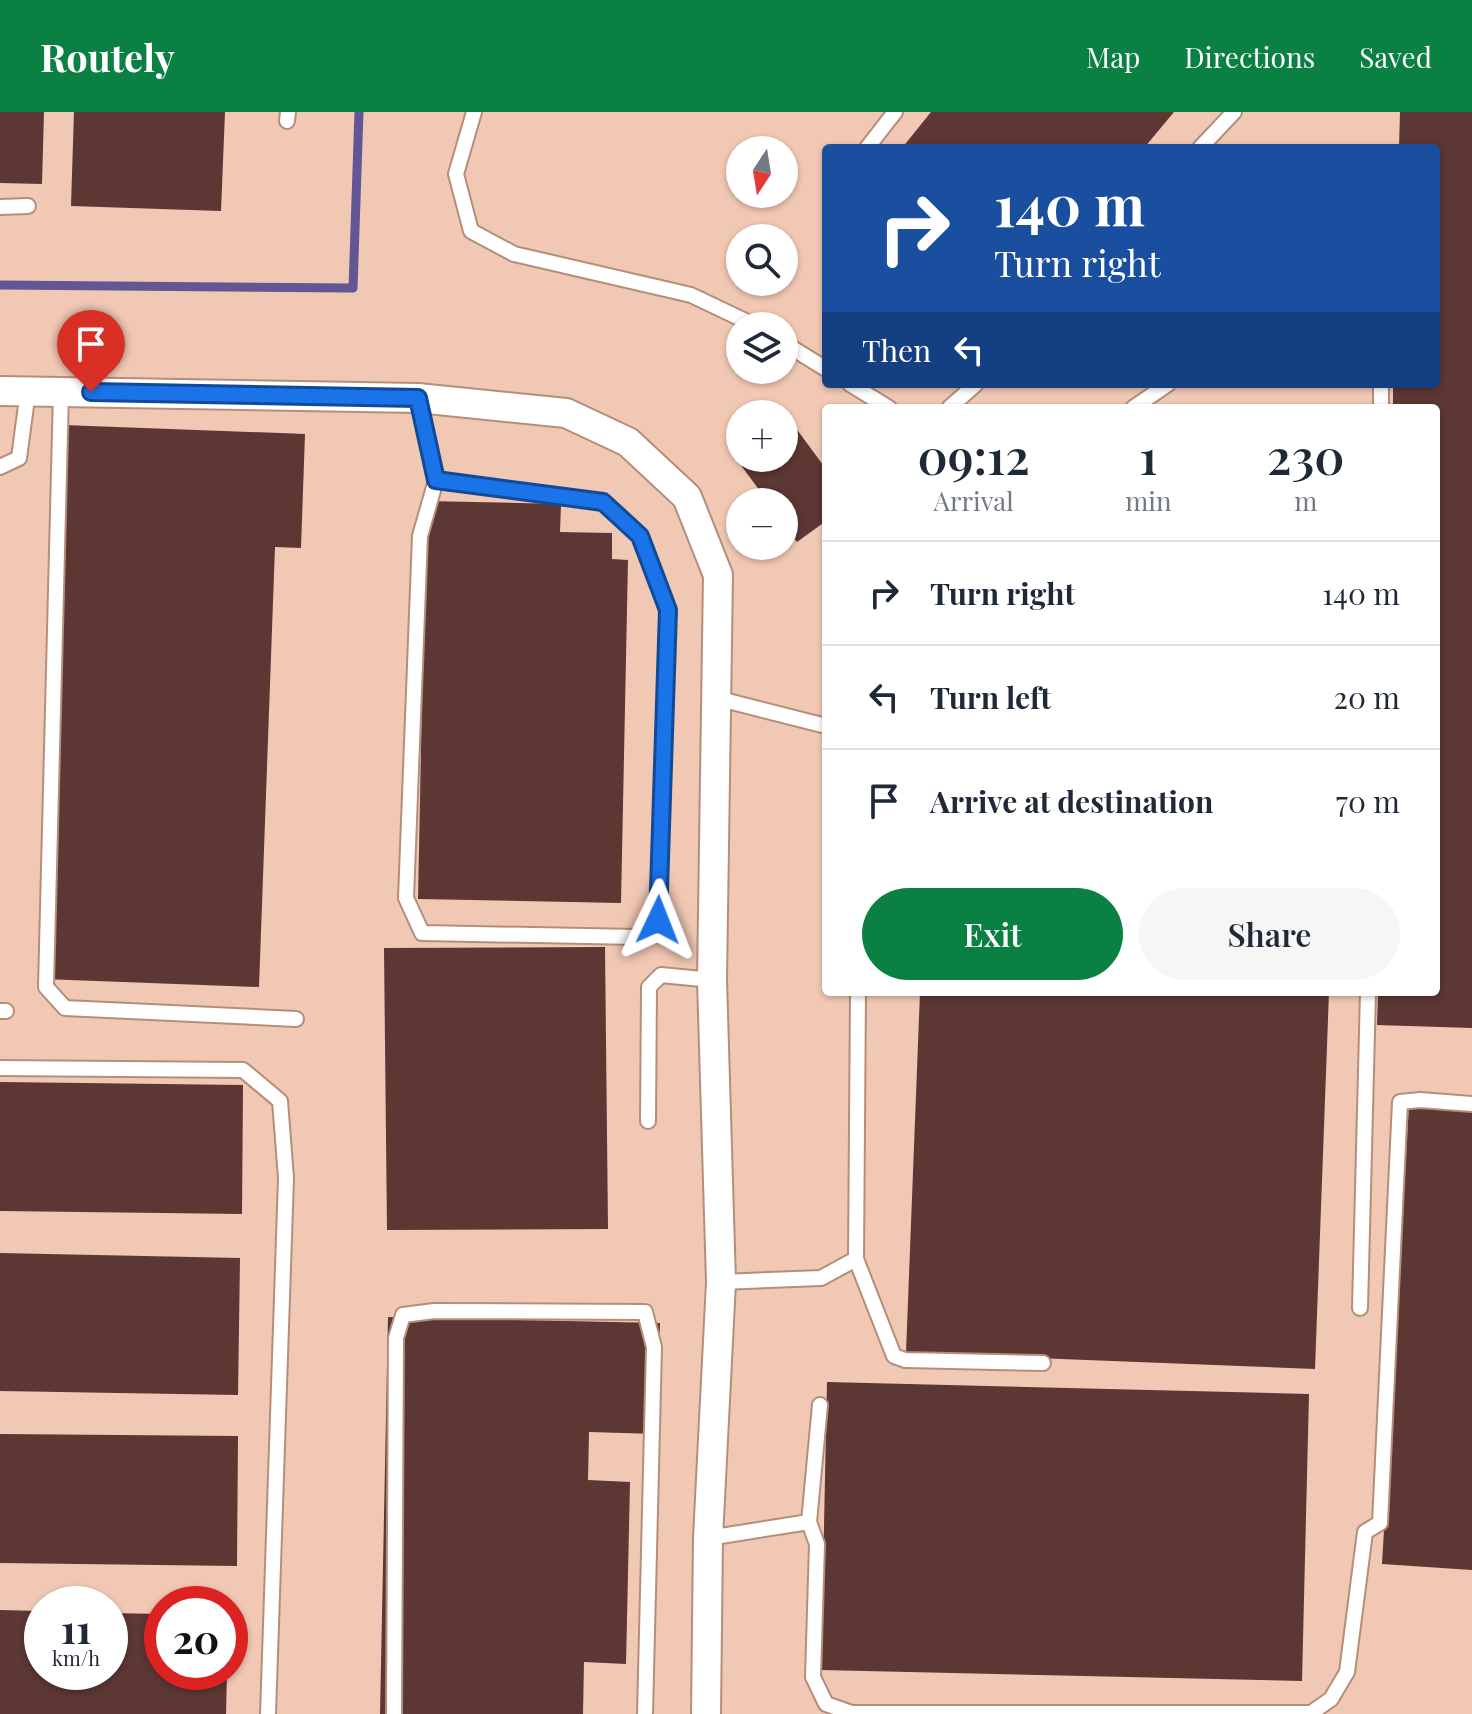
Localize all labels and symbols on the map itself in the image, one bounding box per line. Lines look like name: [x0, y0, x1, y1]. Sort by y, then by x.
north arrow: [726, 136, 798, 208]
pin: [57, 310, 125, 392]
position arrow: [616, 878, 700, 962]
speed limit sign: 20: [144, 1586, 248, 1690]

